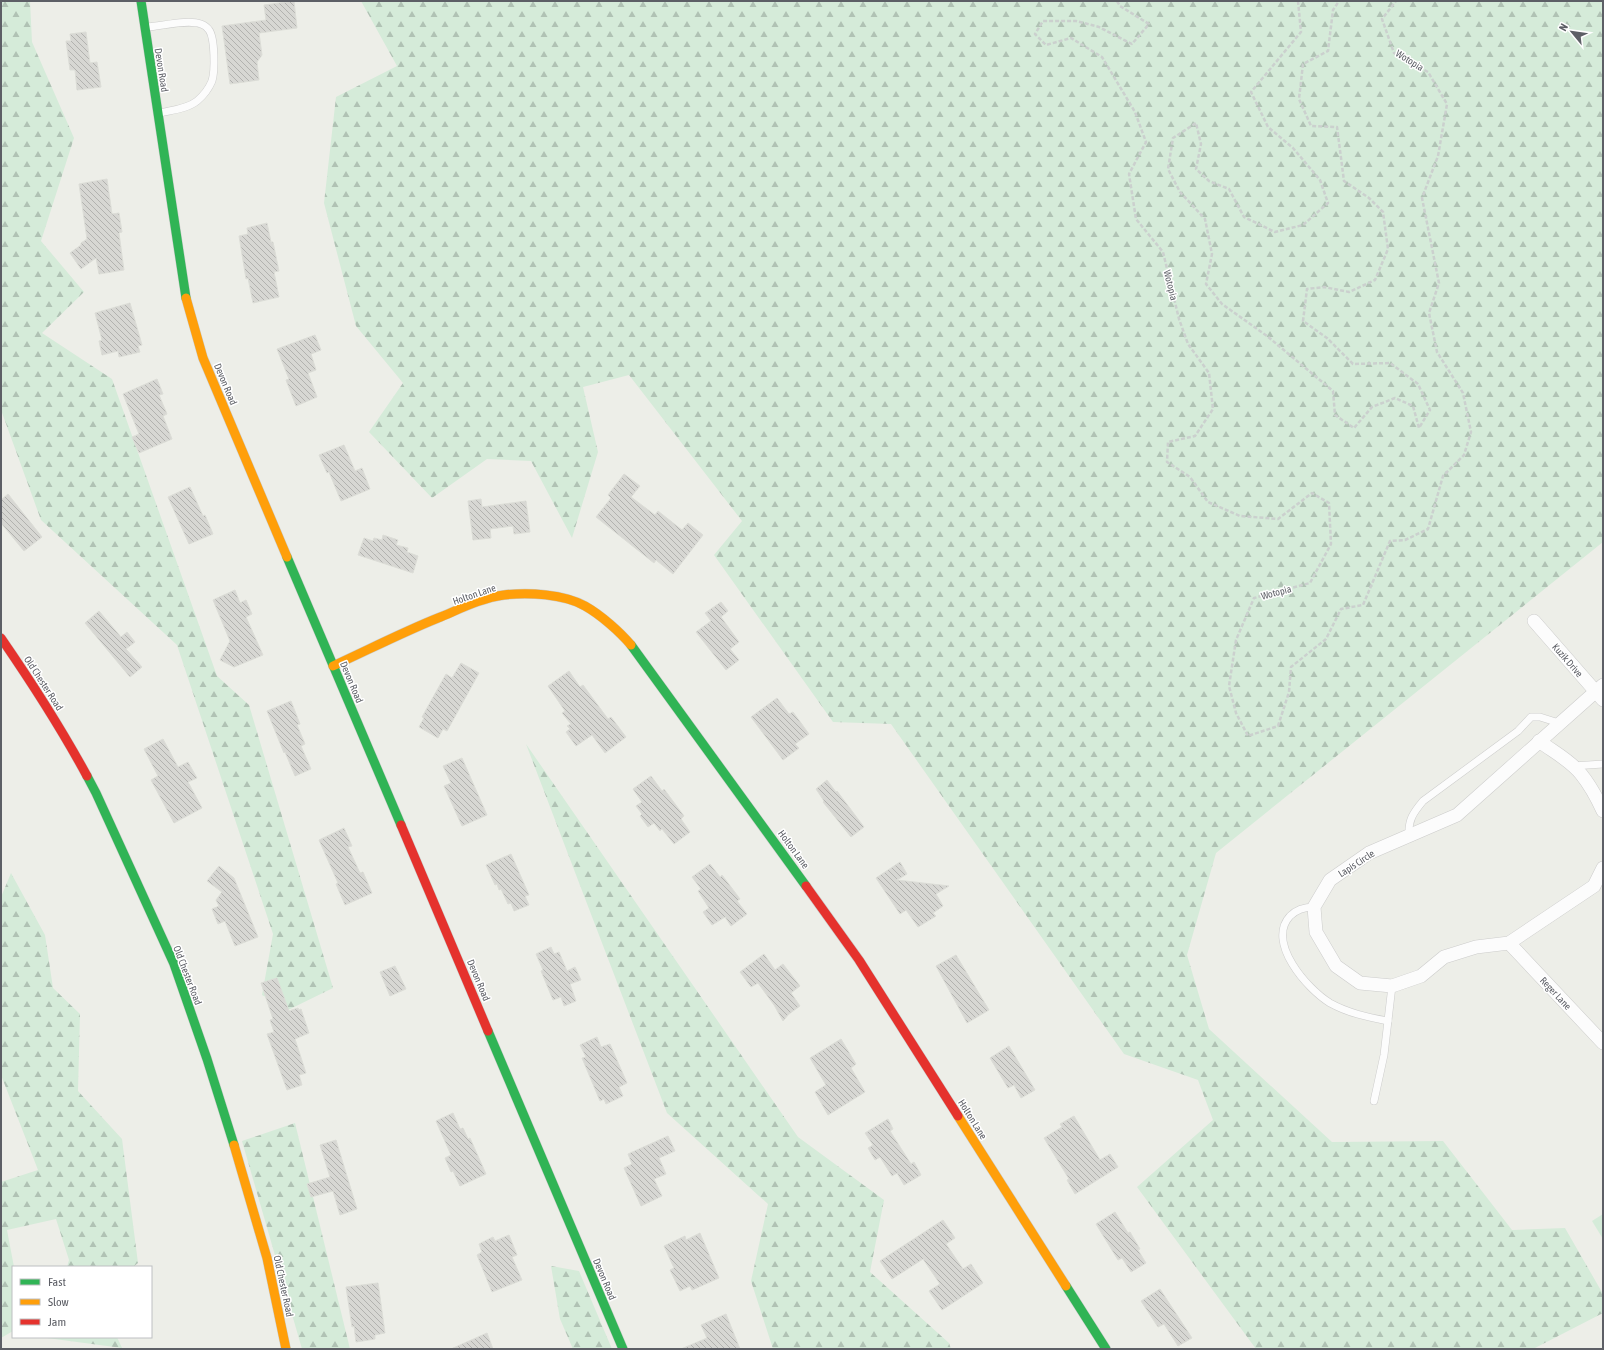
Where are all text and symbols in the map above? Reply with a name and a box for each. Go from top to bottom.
north arrow [1552,12,1592,52]
text: N [1556,21,1570,33]
street label: Devon Road [153,47,170,93]
street label: Wotopia [1394,48,1426,73]
street label: Wotopia [1161,269,1180,302]
street label: Devon Road [212,362,239,407]
street label: Holton Lane [451,582,498,607]
street label: Wotopia [1260,583,1293,602]
street label: Kuzik Drive [1550,641,1585,680]
street label: Old Chester Road [22,654,65,713]
street label: Devon Road [338,660,365,705]
street label: Holton Lane [776,828,811,871]
street label: Lapis Circle [1336,847,1377,879]
street label: Old Chester Road [171,944,204,1007]
street label: Devon Road [465,958,492,1003]
street label: Reger Lane [1538,975,1574,1012]
street label: Holton Lane [956,1097,989,1142]
street label: Old Chester Road [272,1254,295,1318]
street label: Devon Road [591,1257,618,1302]
legend [12,1266,152,1338]
text: Fast [48,1275,66,1289]
text: Slow [48,1295,69,1309]
text: Jam [48,1315,66,1329]

